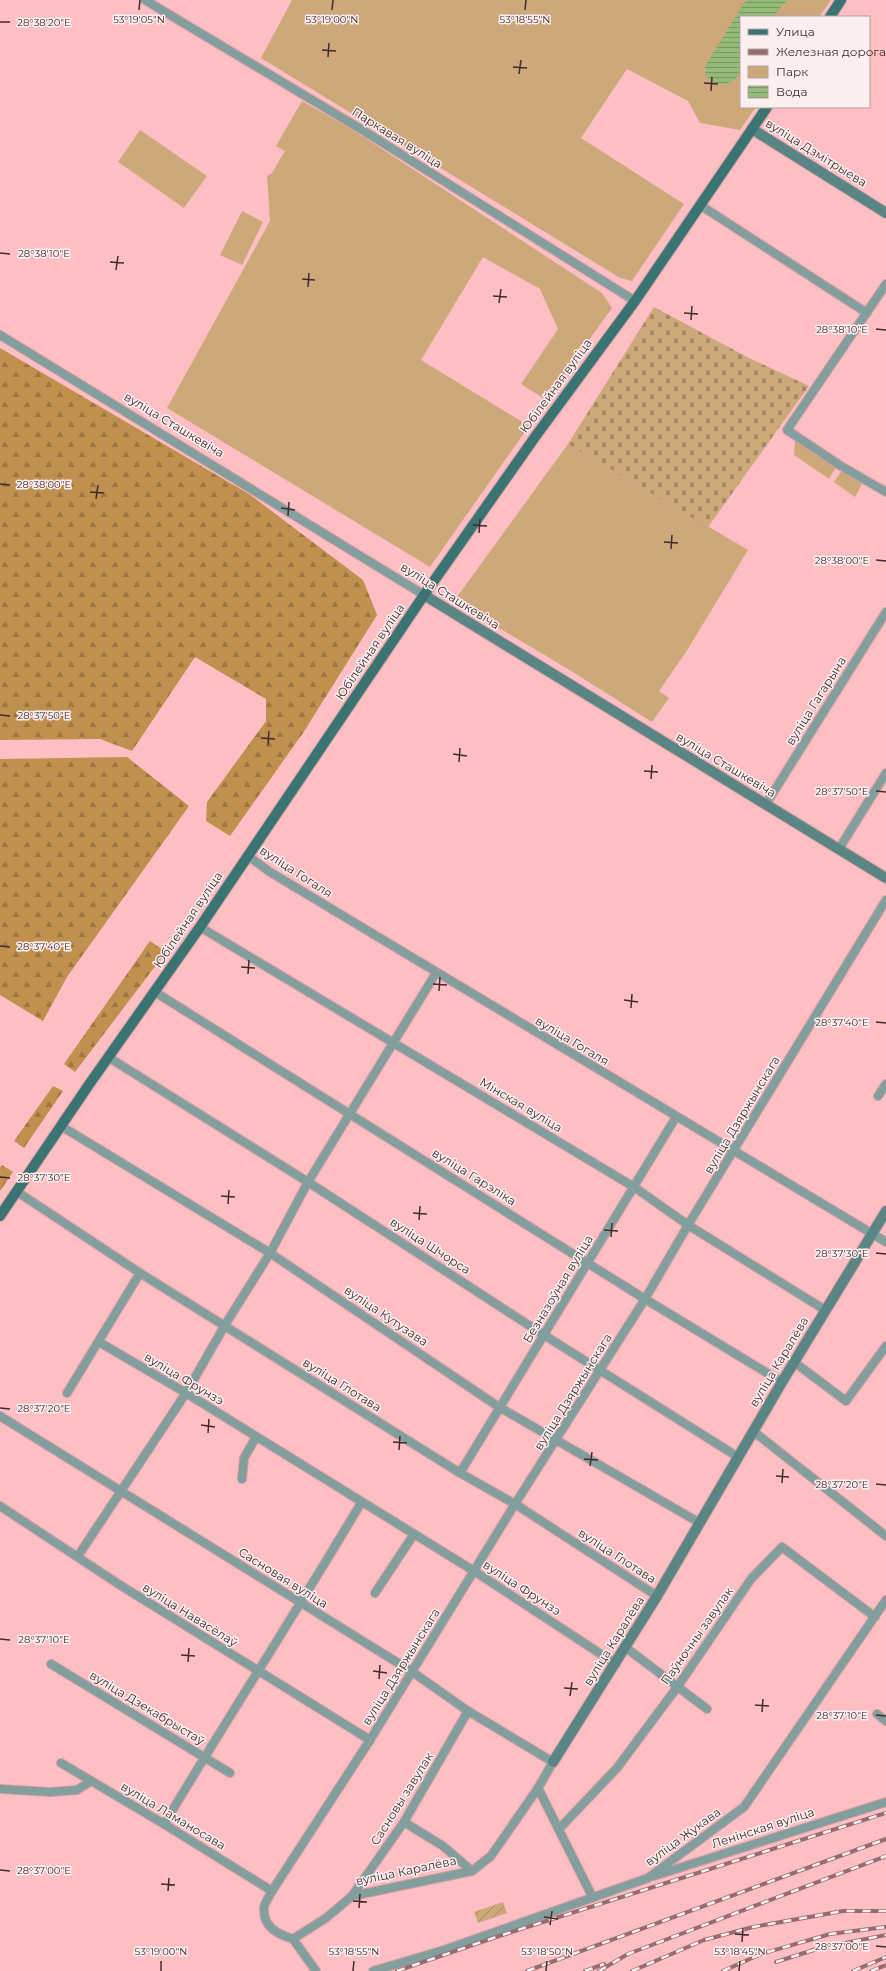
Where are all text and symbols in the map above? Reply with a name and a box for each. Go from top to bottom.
text: 53°19'05"N [113,13,165,26]
text: 53°19'00"N [306,13,358,26]
text: 53°18'55"N [500,13,550,26]
text: 28°38'20"E [17,16,71,29]
legend [740,16,870,108]
text: Улица [776,24,815,39]
text: Железная дорога [776,44,886,59]
text: Парк [776,64,808,79]
text: Вода [776,84,807,99]
street label: Паркавая вуліца [349,104,445,171]
street label: вуліца Дзмітрыева [763,115,870,190]
text: 28°38'10"E [18,247,70,260]
text: 28°38'10"E [816,323,868,336]
street label: Юбілейная вуліца [516,336,595,436]
street label: вуліца Сташкевіча [121,389,227,460]
text: 28°38'00"E [17,478,71,491]
text: 28°38'00"E [815,554,869,567]
street label: вуліца Сташкевіча [398,559,503,632]
street label: Юбілейная вуліца [332,601,407,703]
street label: вуліца Гагарына [782,654,849,748]
text: 28°37'50"E [18,709,71,722]
street label: вуліца Сташкевіча [673,729,779,800]
text: 28°37'50"E [816,785,869,798]
street label: вуліца Гогаля [257,843,335,901]
street label: Юбілейная вуліца [150,869,225,971]
text: 28°37'40"E [17,940,71,953]
street label: вуліца Гогаля [533,1013,612,1069]
text: 28°37'40"E [815,1016,869,1029]
street label: вуліца Дзяржынскага [700,1053,783,1176]
street label: Мінская вуліца [477,1074,565,1135]
street label: вуліца Гарэліка [429,1145,519,1208]
text: 28°37'30"E [17,1171,71,1184]
street label: вуліца Шчорса [387,1214,473,1277]
street label: Безназоўная вуліца [519,1232,596,1346]
text: 28°37'30"E [815,1247,869,1260]
street label: вуліца Кутузава [342,1282,431,1349]
street label: вуліца Каралёва [746,1314,811,1410]
street label: вуліца Дзяржынскага [530,1331,615,1453]
street label: вуліца Фрунзэ [142,1349,227,1408]
street label: вуліца Глотава [300,1354,384,1415]
text: 28°37'20"E [17,1402,71,1415]
text: 28°37'20"E [815,1478,869,1491]
street label: вуліца Глотава [576,1525,659,1586]
street label: Сасновая вуліца [236,1544,331,1611]
street label: вуліца Фрунзэ [480,1557,564,1618]
street label: вуліца Навасёлаў [140,1579,241,1650]
street label: Паўночны завулак [657,1584,736,1687]
street label: вуліца Каралёва [580,1593,647,1688]
street label: вуліца Дзяржынскага [358,1606,443,1728]
text: 28°37'10"E [18,1633,70,1646]
street label: вуліца Дзекабрыстаў [87,1667,208,1748]
text: 28°37'10"E [816,1709,868,1722]
street label: Сасновы завулак [367,1750,436,1848]
street label: вуліца Ламаносава [118,1778,228,1853]
street label: вуліца Жукава [642,1804,723,1869]
street label: Ленінская вуліца [710,1804,816,1851]
street label: вуліца Каралёва [354,1853,458,1889]
text: 28°37'00"E [17,1864,71,1877]
text: 28°37'00"E [815,1940,869,1953]
text: 53°19'00"N [135,1945,187,1958]
text: 53°18'55"N [329,1945,379,1958]
text: 53°18'50"N [521,1945,573,1958]
text: 53°18'45"N [714,1945,766,1958]

